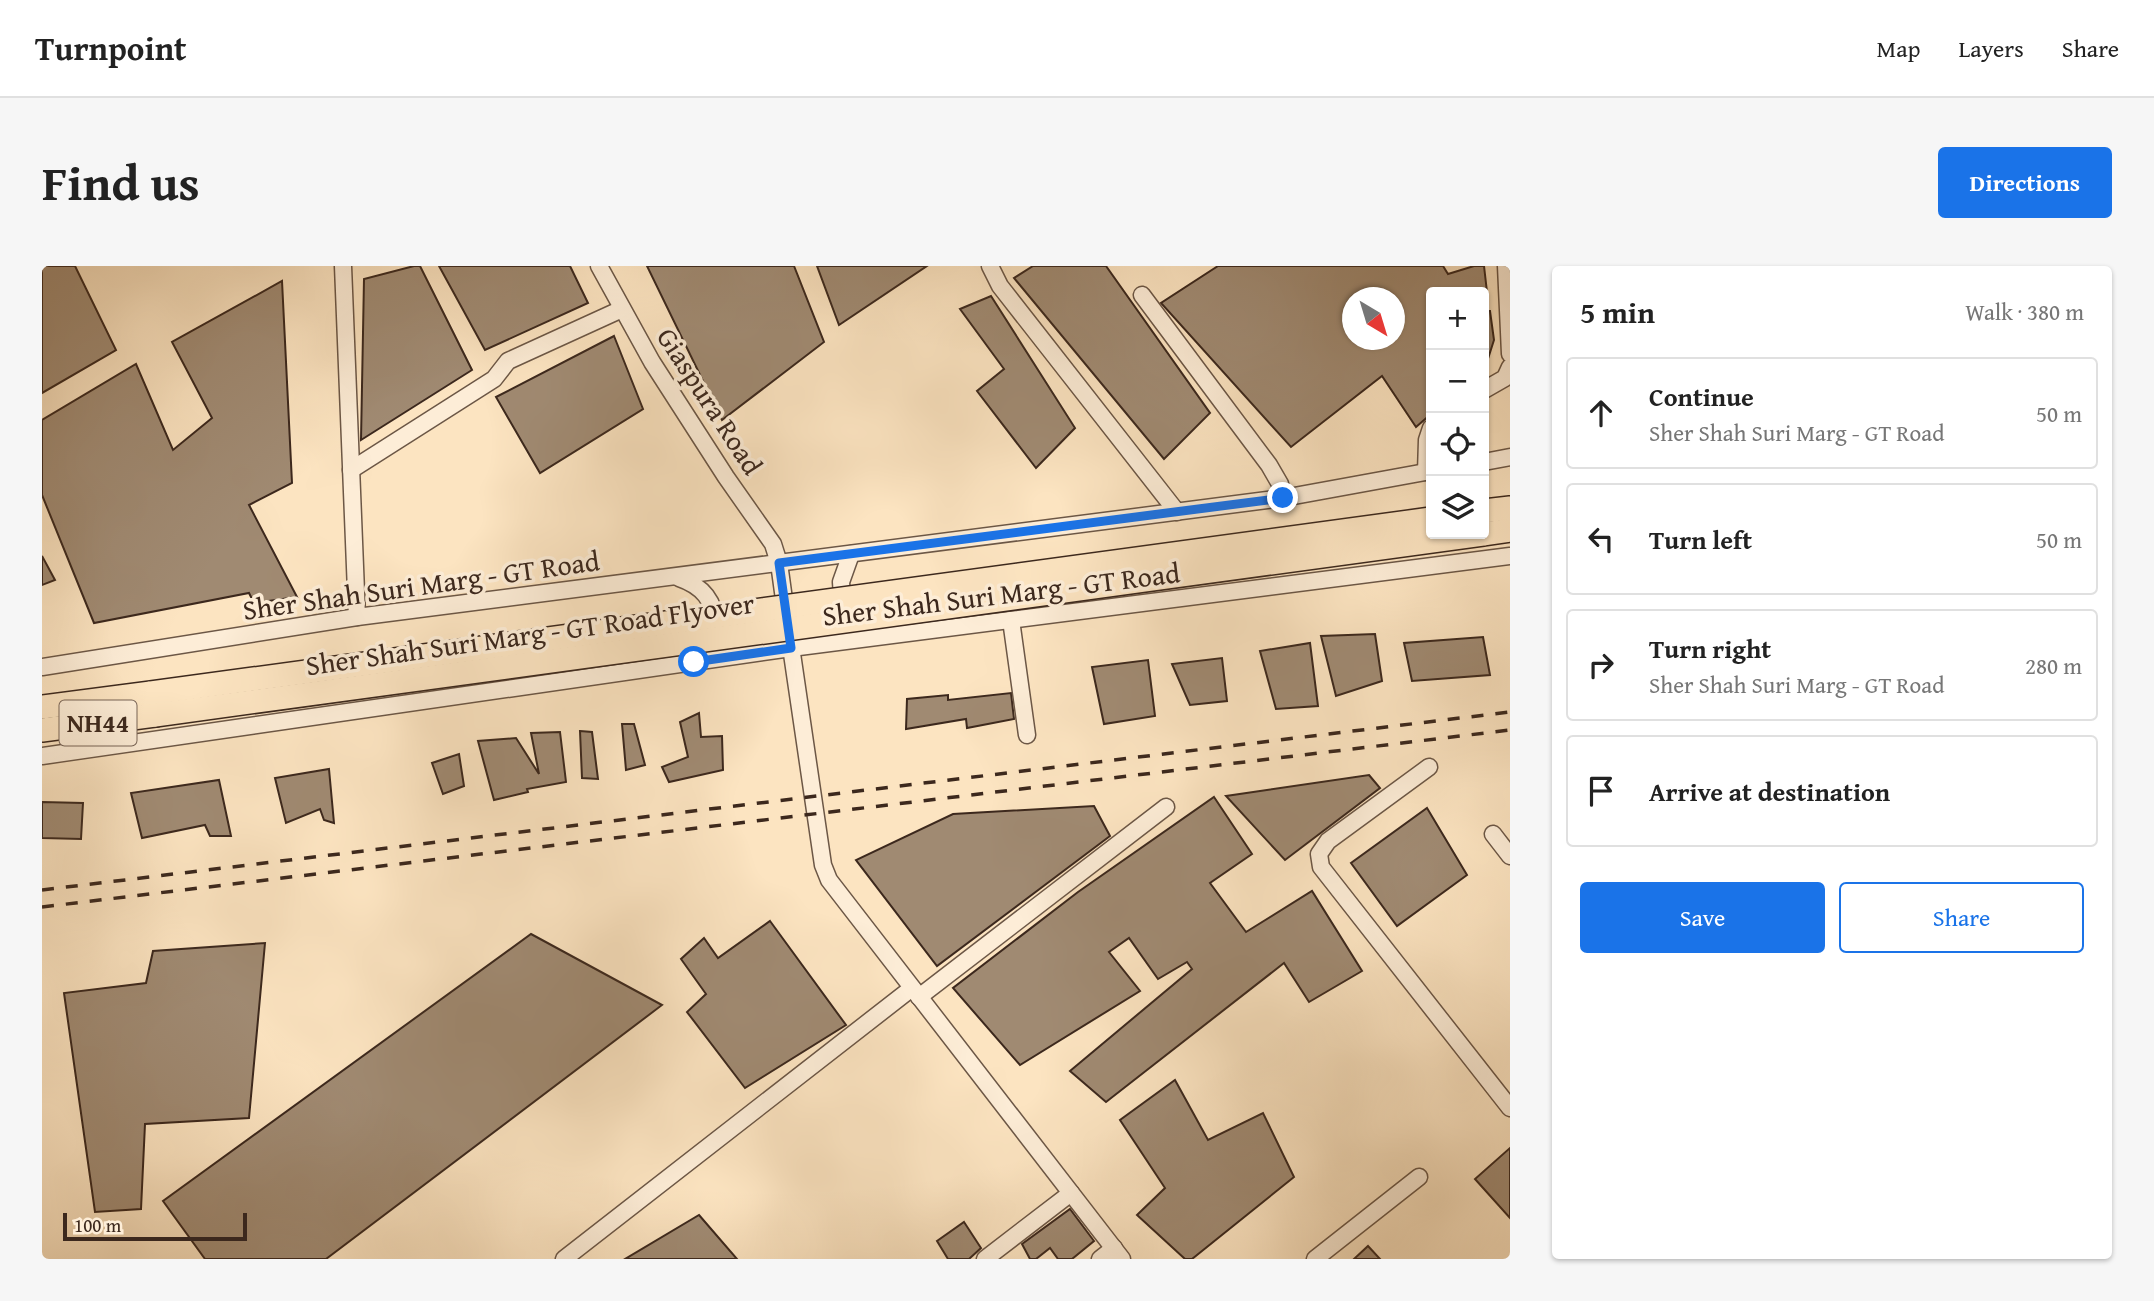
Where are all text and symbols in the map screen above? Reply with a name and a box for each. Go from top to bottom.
text: Turnpoint [35,24,187,72]
text: Map [1877,31,1920,66]
text: Layers [1958,31,2024,66]
text: Share [2062,31,2119,66]
text: Find us [42,146,200,218]
button: Directions [1938,147,2112,218]
north arrow [1342,287,1405,350]
map controls [1426,287,1489,539]
button: + [1426,287,1489,350]
text: 5 min [1580,290,1655,334]
text: Walk · 380 m [1965,295,2084,328]
street label: Giaspura Road [647,319,773,482]
button: − [1426,350,1489,413]
text: Continue [1649,377,1754,416]
icon: ahead [1582,394,1620,432]
text: 50 m [2036,397,2082,430]
button: locate [1426,413,1489,476]
text: Sher Shah Suri Marg - GT Road [1649,416,1944,449]
button: layers [1426,476,1489,539]
route end [1267,482,1298,513]
icon: left [1582,520,1620,558]
text: Turn left [1649,520,1752,559]
text: 50 m [2036,523,2082,556]
street label: Sher Shah Suri Marg - GT Road [240,539,602,630]
street label: Sher Shah Suri Marg - GT Road [820,551,1182,636]
street label: Sher Shah Suri Marg - GT Road Flyover [303,582,757,685]
text: Turn right [1649,629,1771,668]
route start [678,646,709,677]
icon: right [1582,646,1620,684]
text: 280 m [2025,649,2082,682]
text: Sher Shah Suri Marg - GT Road [1649,668,1944,701]
road number: NH44 [60,701,136,746]
icon: arrive [1582,772,1620,810]
text: Arrive at destination [1649,772,1890,811]
button: Save [1580,882,1825,953]
button: Share [1839,882,2084,953]
scale bar [63,1210,247,1242]
text: 100 m [74,1211,121,1239]

